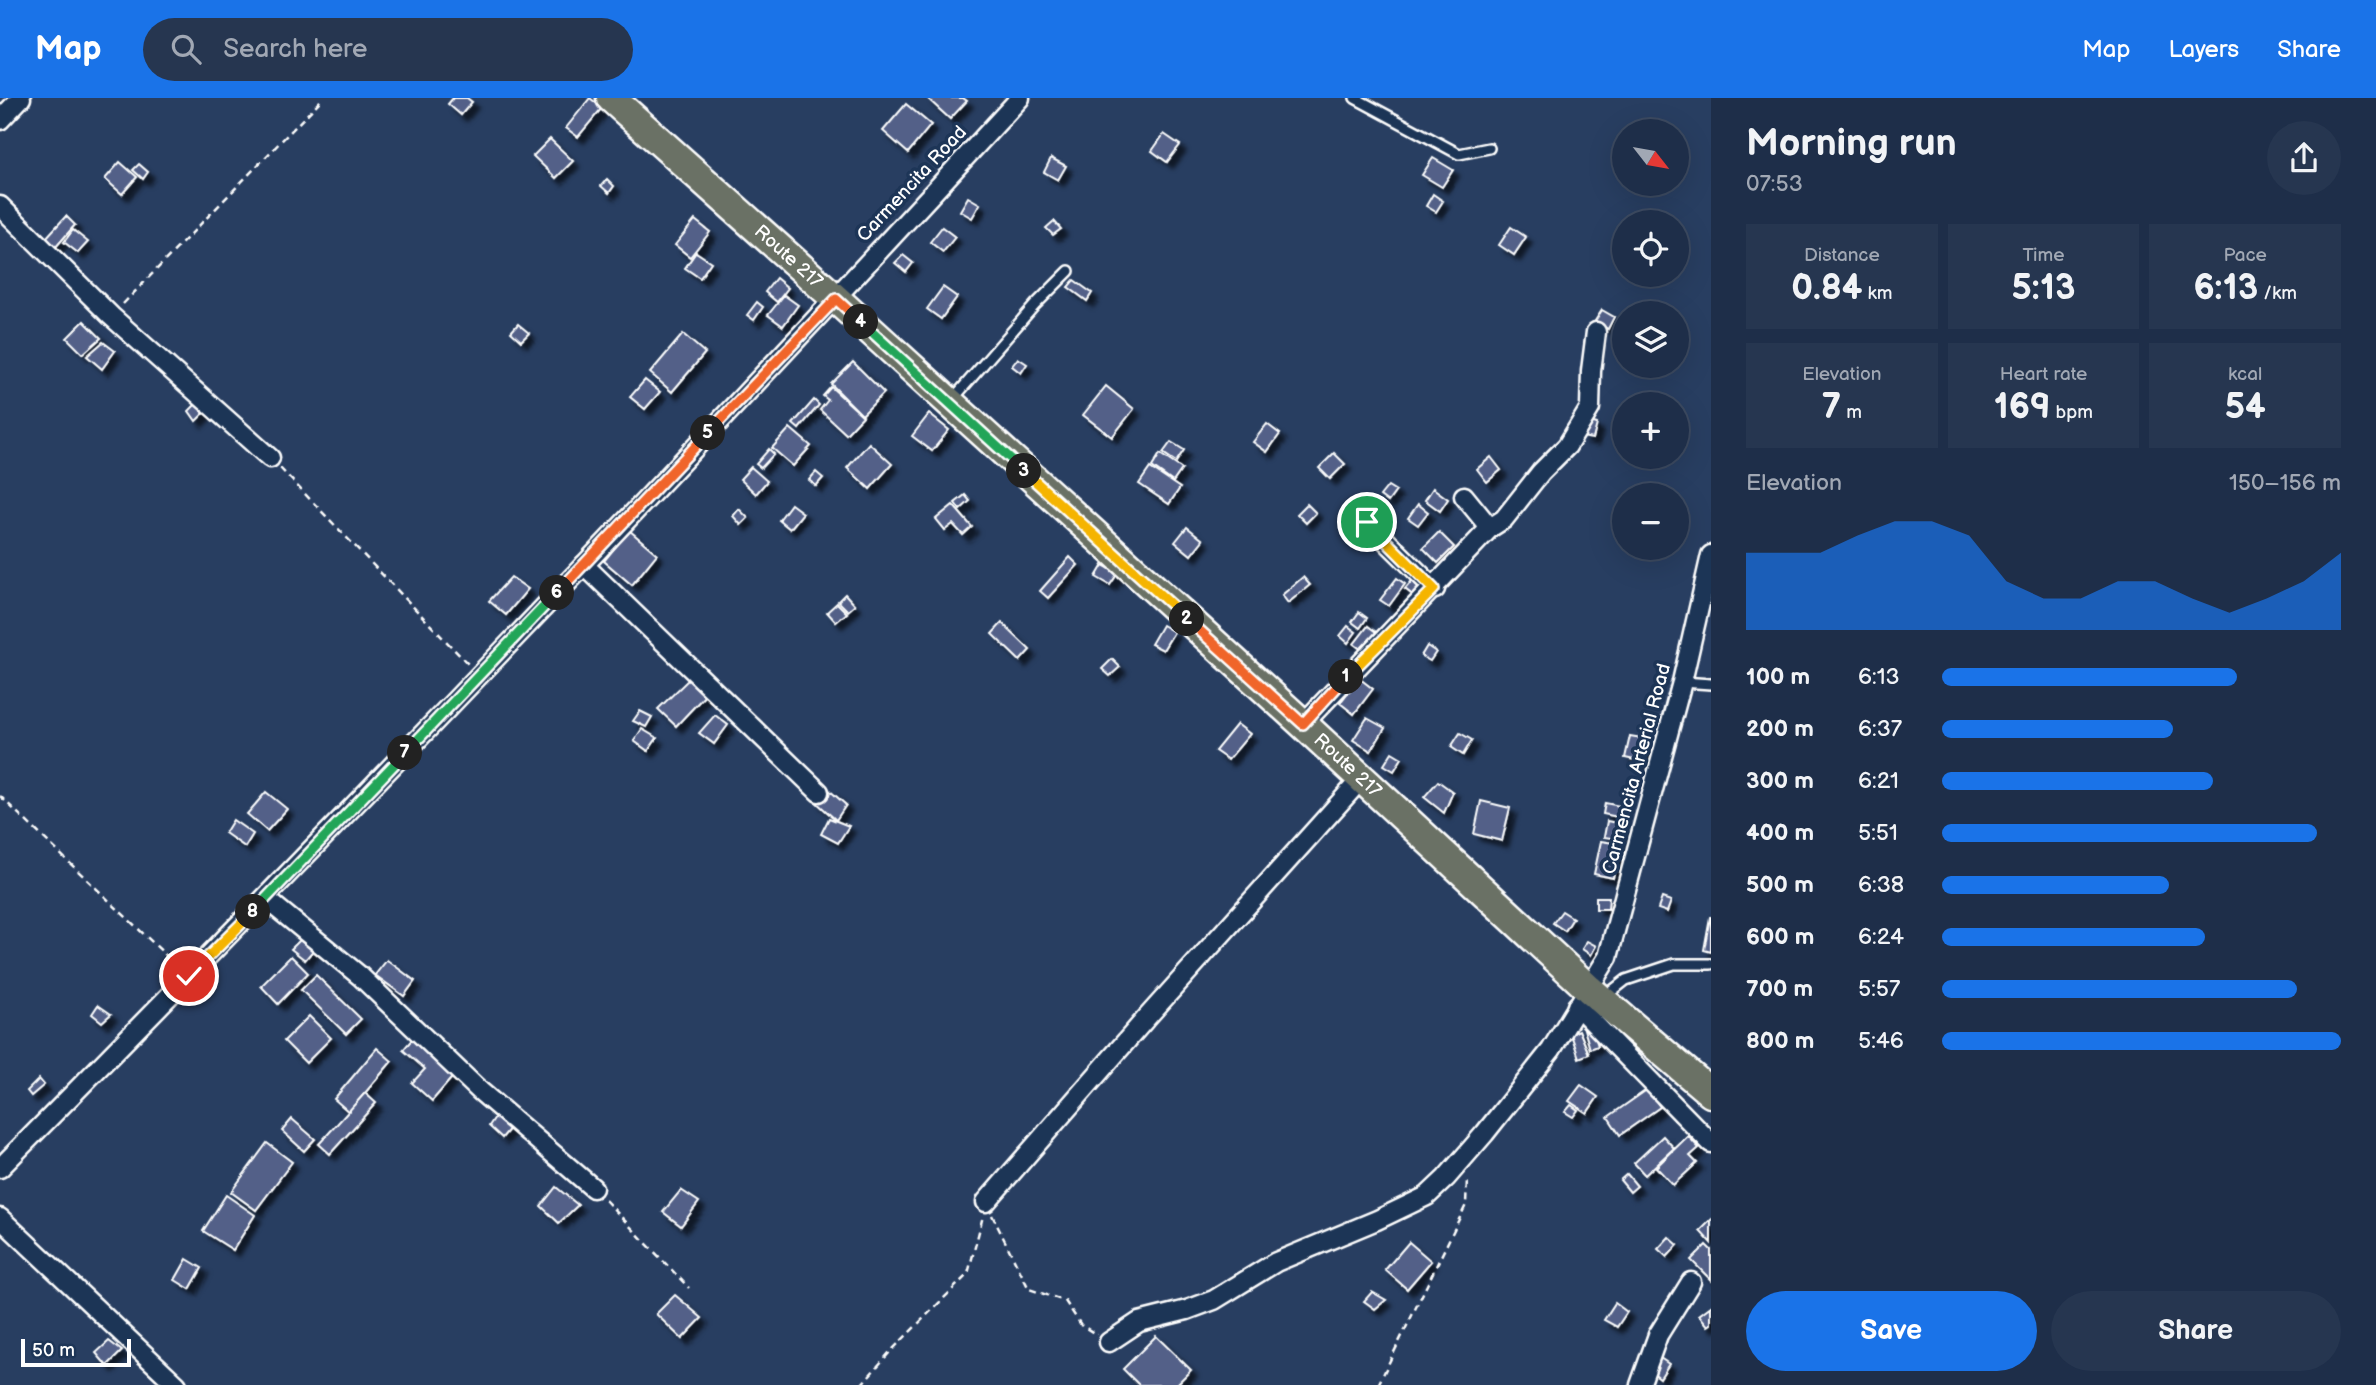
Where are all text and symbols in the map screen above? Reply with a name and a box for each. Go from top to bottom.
search box [143,18,633,81]
text: Map [35,29,101,69]
icon: search [167,30,205,68]
text: Search here [223,34,367,65]
text: Map [2082,35,2130,64]
text: Layers [2168,35,2239,64]
text: Share [2277,35,2341,64]
north arrow [1612,119,1689,196]
map controls [1612,119,1689,560]
street label: Carmencita Road [852,121,972,247]
text: Morning run [1746,121,1957,166]
button: share [2267,121,2341,195]
text: 07:53 [1746,170,1803,198]
button: locate [1612,210,1689,287]
street label: Route 217 [749,220,828,294]
text: Distance [1804,244,1880,267]
text: Time [2022,244,2065,267]
text: Pace [2224,244,2267,267]
text: 0.84 [1791,267,1862,310]
text: 5:13 [2012,267,2075,310]
text: 6:13 [2193,267,2258,310]
text: km [1862,282,1892,305]
text: /km [2258,282,2297,305]
button: layers [1612,301,1689,378]
pin: 4 [844,304,878,340]
text: 4 [855,310,866,333]
text: Elevation [1802,363,1881,386]
text: Heart rate [2000,363,2087,386]
text: kcal [2228,363,2262,386]
text: 7 [1822,386,1841,429]
text: 169 [1994,386,2050,429]
text: 54 [2225,386,2266,429]
button: + [1612,392,1689,469]
text: m [1841,401,1862,424]
text: bpm [2050,401,2093,424]
pin: 5 [690,416,726,450]
text: 5 [702,421,713,444]
pin: 3 [1006,454,1042,488]
text: 3 [1018,459,1029,482]
text: Elevation [1746,469,1842,497]
text: 150–156 m [2229,469,2341,497]
button: − [1612,483,1689,560]
pin [1337,492,1397,552]
icon: arrive [1348,503,1386,541]
pin: 6 [540,575,574,610]
text: 6 [551,581,562,604]
pin: 2 [1170,602,1204,636]
text: 2 [1181,607,1192,630]
pin: 1 [1328,660,1364,694]
street label: Carmencita Arterial Road [1598,661,1676,877]
text: 100 m [1746,663,1810,691]
text: 6:13 [1858,663,1900,691]
text: 1 [1342,665,1350,688]
text: 200 m [1746,715,1814,743]
text: 6:37 [1858,715,1902,743]
street label: Route 217 [1309,728,1387,803]
pin: 7 [388,736,422,770]
text: 7 [399,741,410,764]
text: 300 m [1746,767,1814,795]
text: 6:21 [1858,767,1899,795]
text: 400 m [1746,819,1814,847]
text: 5:51 [1858,819,1898,847]
text: 500 m [1746,871,1814,899]
text: 6:38 [1858,871,1904,899]
pin: 8 [236,894,270,930]
text: 8 [247,900,258,923]
text: 600 m [1746,923,1814,951]
text: 6:24 [1858,923,1904,951]
pin [159,946,219,1006]
icon: check [170,957,208,995]
text: 700 m [1746,975,1813,1003]
text: 5:57 [1858,975,1900,1003]
text: 800 m [1746,1027,1814,1055]
text: 5:46 [1858,1027,1904,1055]
button: Save [1746,1291,2037,1371]
button: Share [2051,1291,2341,1371]
scale bar [21,1336,131,1368]
text: 50 m [32,1339,75,1362]

